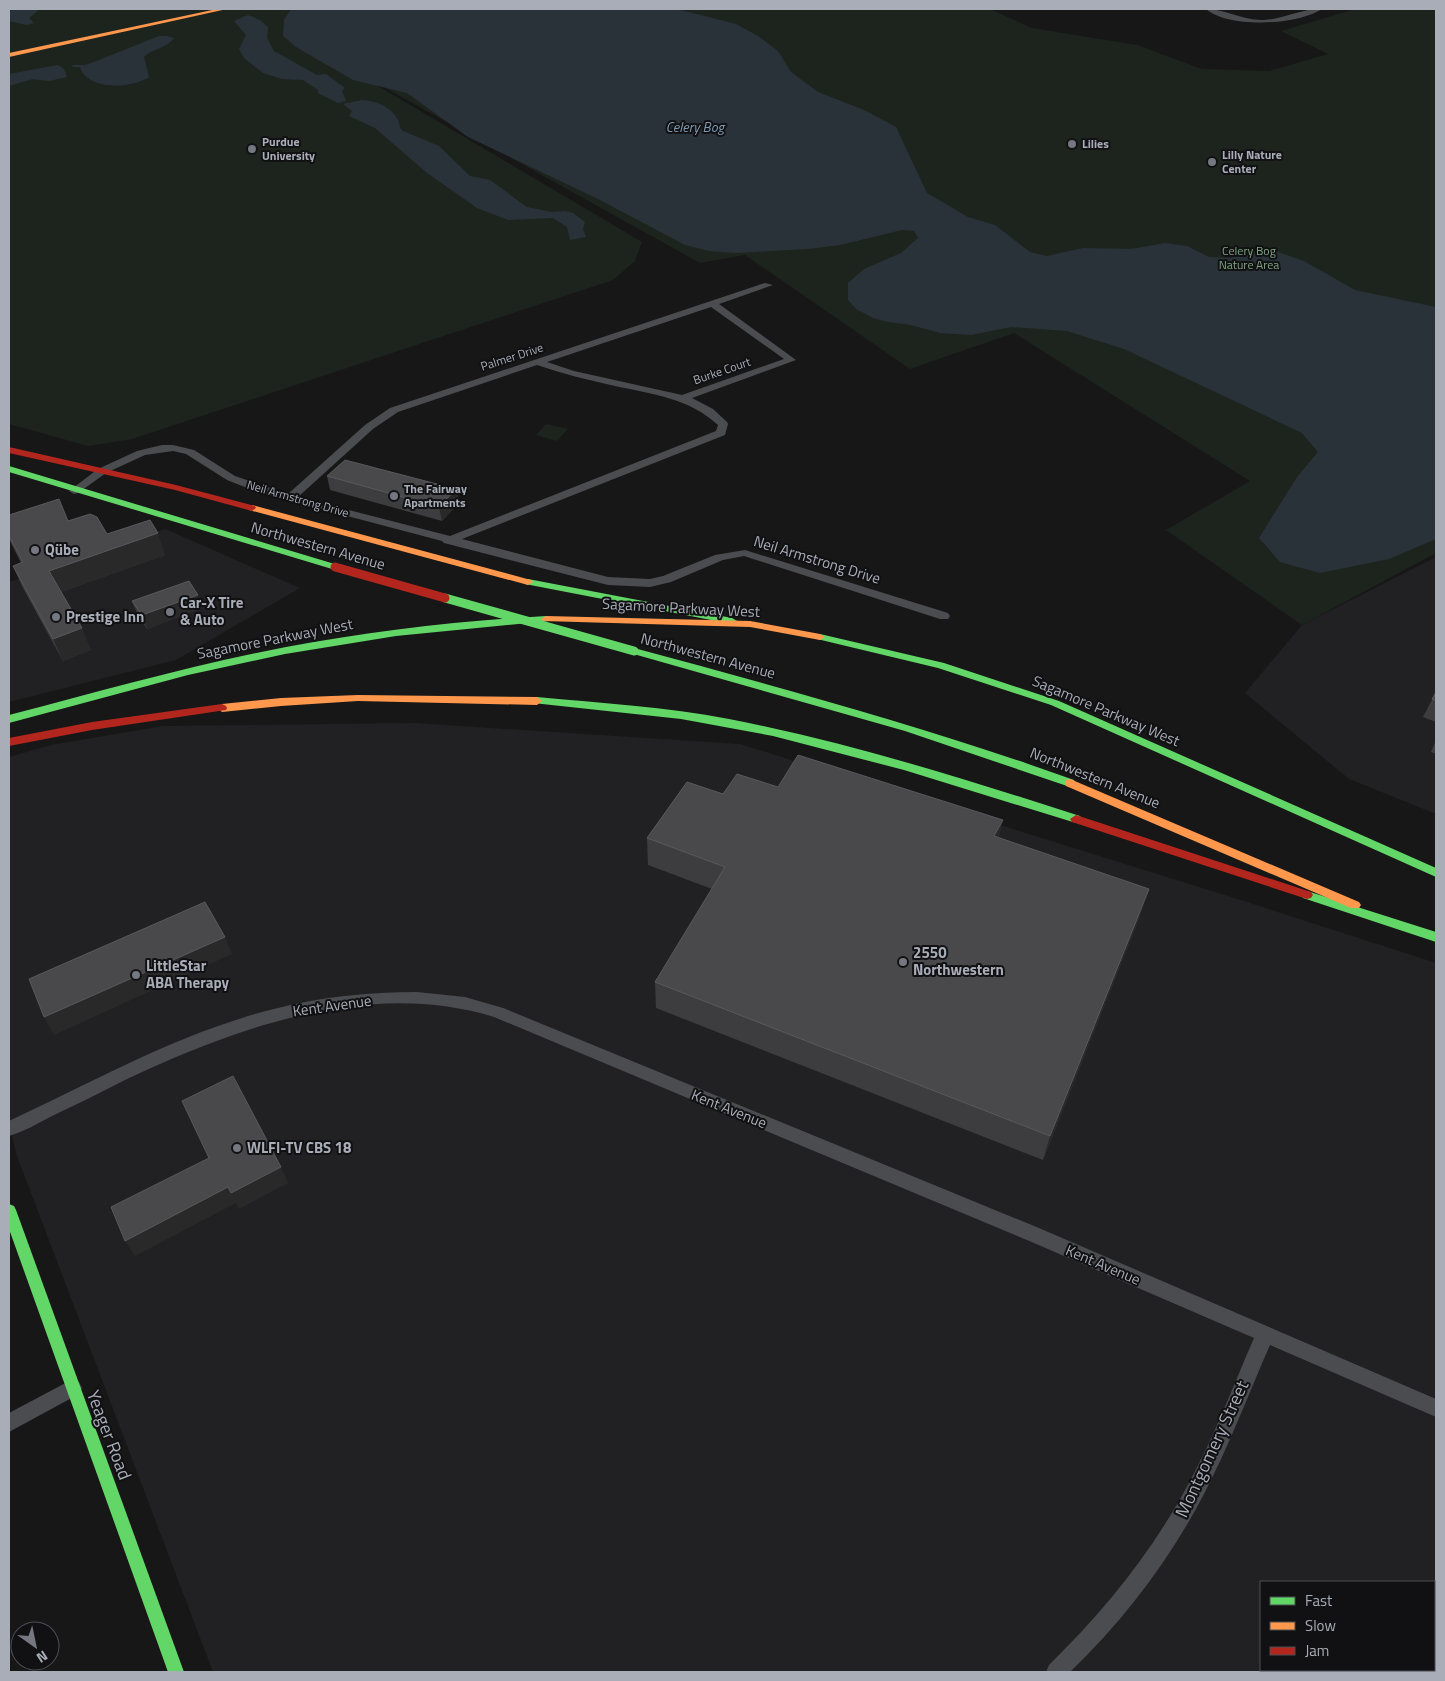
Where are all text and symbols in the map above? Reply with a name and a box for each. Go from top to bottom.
water label: Celery Bog [666,116,726,137]
place label: Purdue University [262,132,315,165]
place label: Lilies [1082,134,1109,153]
marker: Lilies [1066,138,1078,150]
marker: Purdue University [246,143,258,155]
place label: Lilly Nature Center [1222,145,1282,178]
marker: Lilly Nature Center [1206,156,1218,168]
park label: Celery Bog Nature Area [1219,241,1279,274]
street label: Palmer Drive [478,337,546,376]
street label: Burke Court [691,352,754,389]
street label: Neil Armstrong Drive [245,475,351,522]
place label: The Fairway Apartments [404,479,467,512]
marker: The Fairway Apartments [388,490,400,502]
street label: Northwestern Avenue [248,515,388,576]
street label: Neil Armstrong Drive [751,529,883,590]
place label: Qübe [45,538,79,561]
marker: Qübe [29,544,41,556]
place label: Car-X Tire & Auto [180,591,244,631]
street label: Sagamore Parkway West [601,592,761,623]
place label: Prestige Inn [66,605,144,628]
marker: Car-X Tire & Auto [164,606,176,618]
marker: Prestige Inn [50,611,62,623]
street label: Sagamore Parkway West [195,612,355,665]
street label: Northwestern Avenue [638,626,778,685]
street label: Sagamore Parkway West [1029,669,1184,752]
street label: Northwestern Avenue [1027,741,1164,814]
place label: 2550 Northwestern [913,941,1004,981]
place label: LittleStar ABA Therapy [146,954,229,994]
marker: 2550 Northwestern [897,956,909,968]
marker: LittleStar ABA Therapy [130,969,142,981]
street label: Kent Avenue [291,989,373,1022]
street label: Kent Avenue [688,1083,770,1134]
place label: WLFI-TV CBS 18 [247,1136,351,1159]
marker: WLFI-TV CBS 18 [231,1142,243,1154]
street label: Kent Avenue [1062,1238,1144,1291]
street label: Montgomery Street [1168,1375,1255,1522]
street label: Yeager Road [80,1386,139,1484]
legend [1260,1581,1435,1671]
text: Fast [1305,1589,1333,1612]
text: Slow [1305,1614,1336,1637]
north arrow [10,1621,60,1671]
text: Jam [1305,1639,1329,1662]
text: N [33,1646,52,1669]

